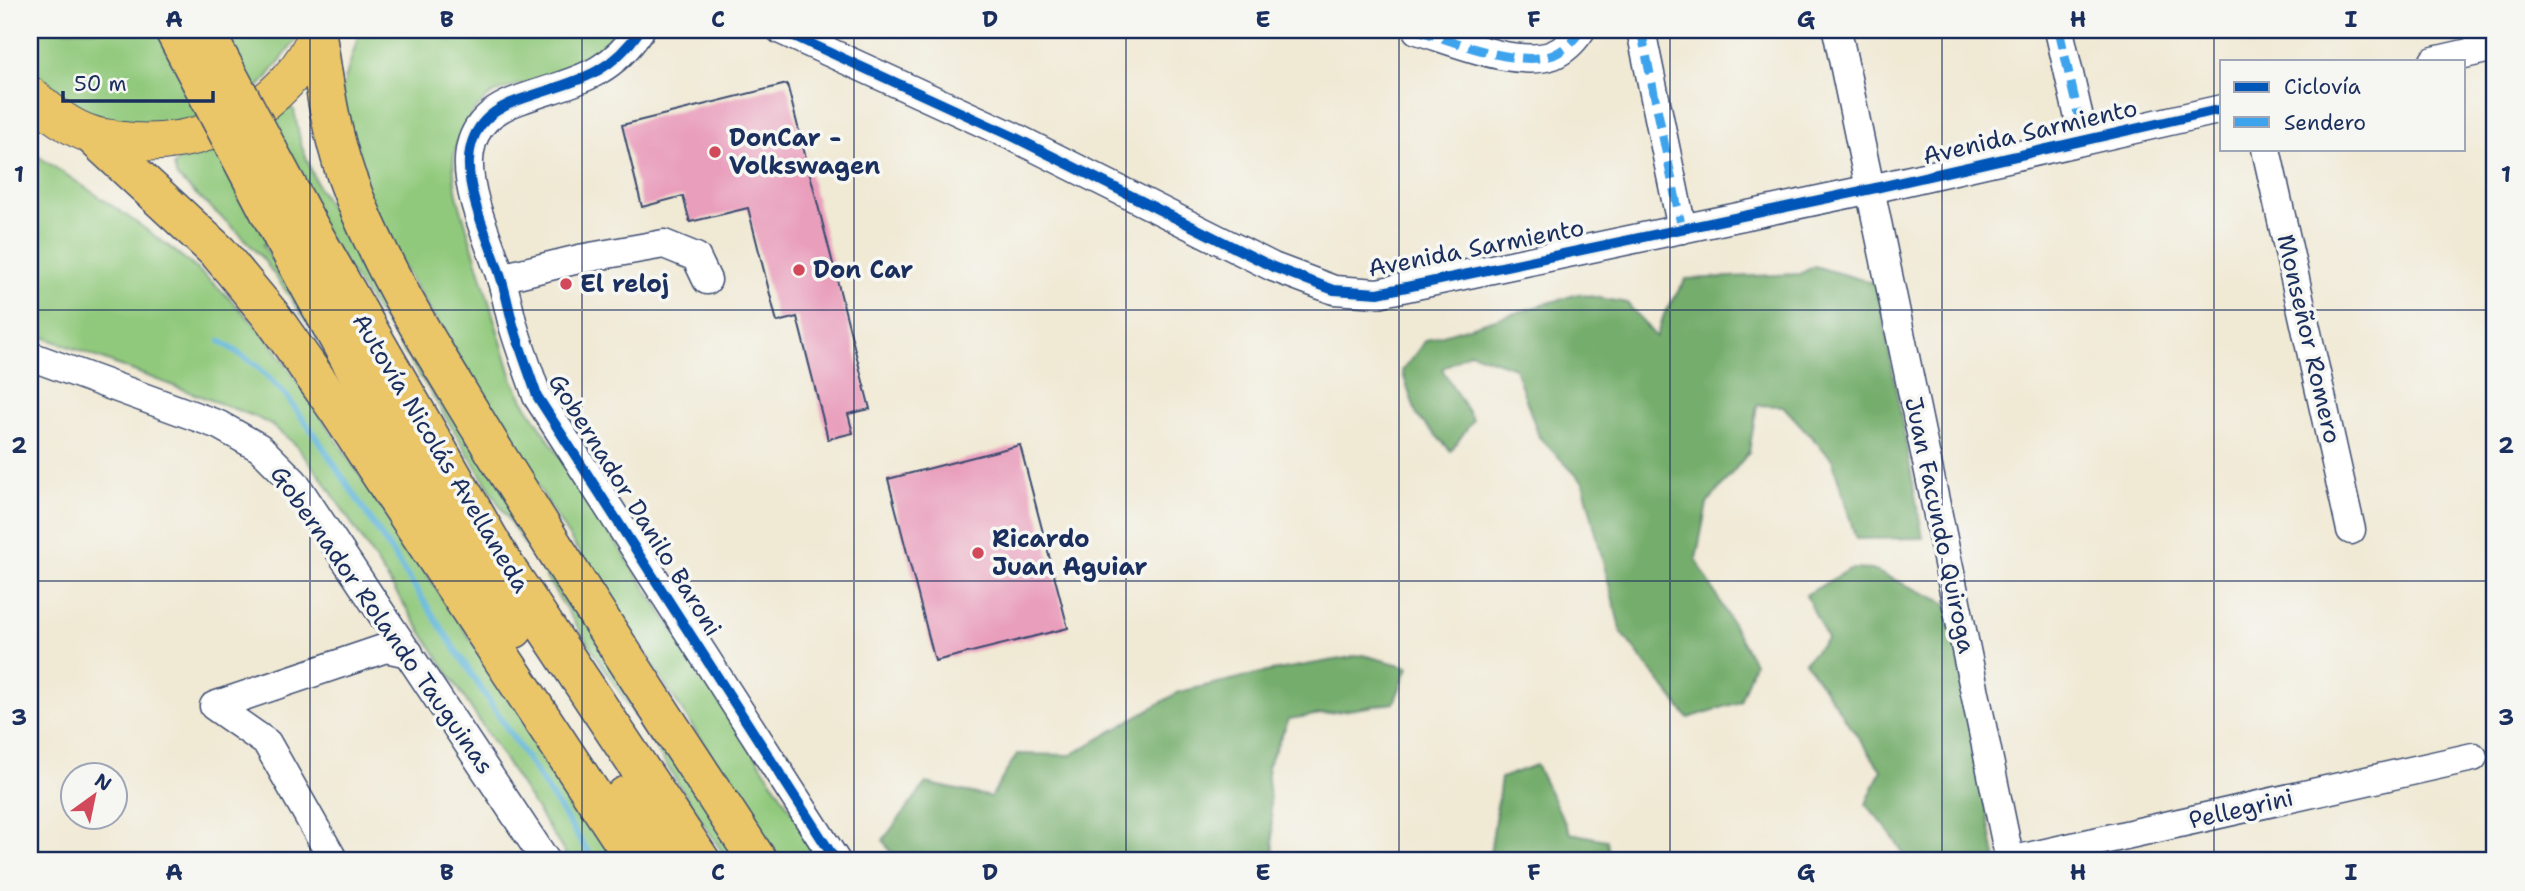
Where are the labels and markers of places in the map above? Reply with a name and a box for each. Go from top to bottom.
place label: DonCar - Volkswagen [729,122,880,182]
marker: DonCar - Volkswagen [707,144,723,160]
place label: Don Car [813,254,913,286]
marker: Don Car [791,262,807,278]
place label: El reloj [580,268,669,300]
marker: El reloj [558,276,574,292]
place label: Ricardo Juan Aguiar [992,523,1148,583]
marker: Ricardo Juan Aguiar [970,545,986,561]

